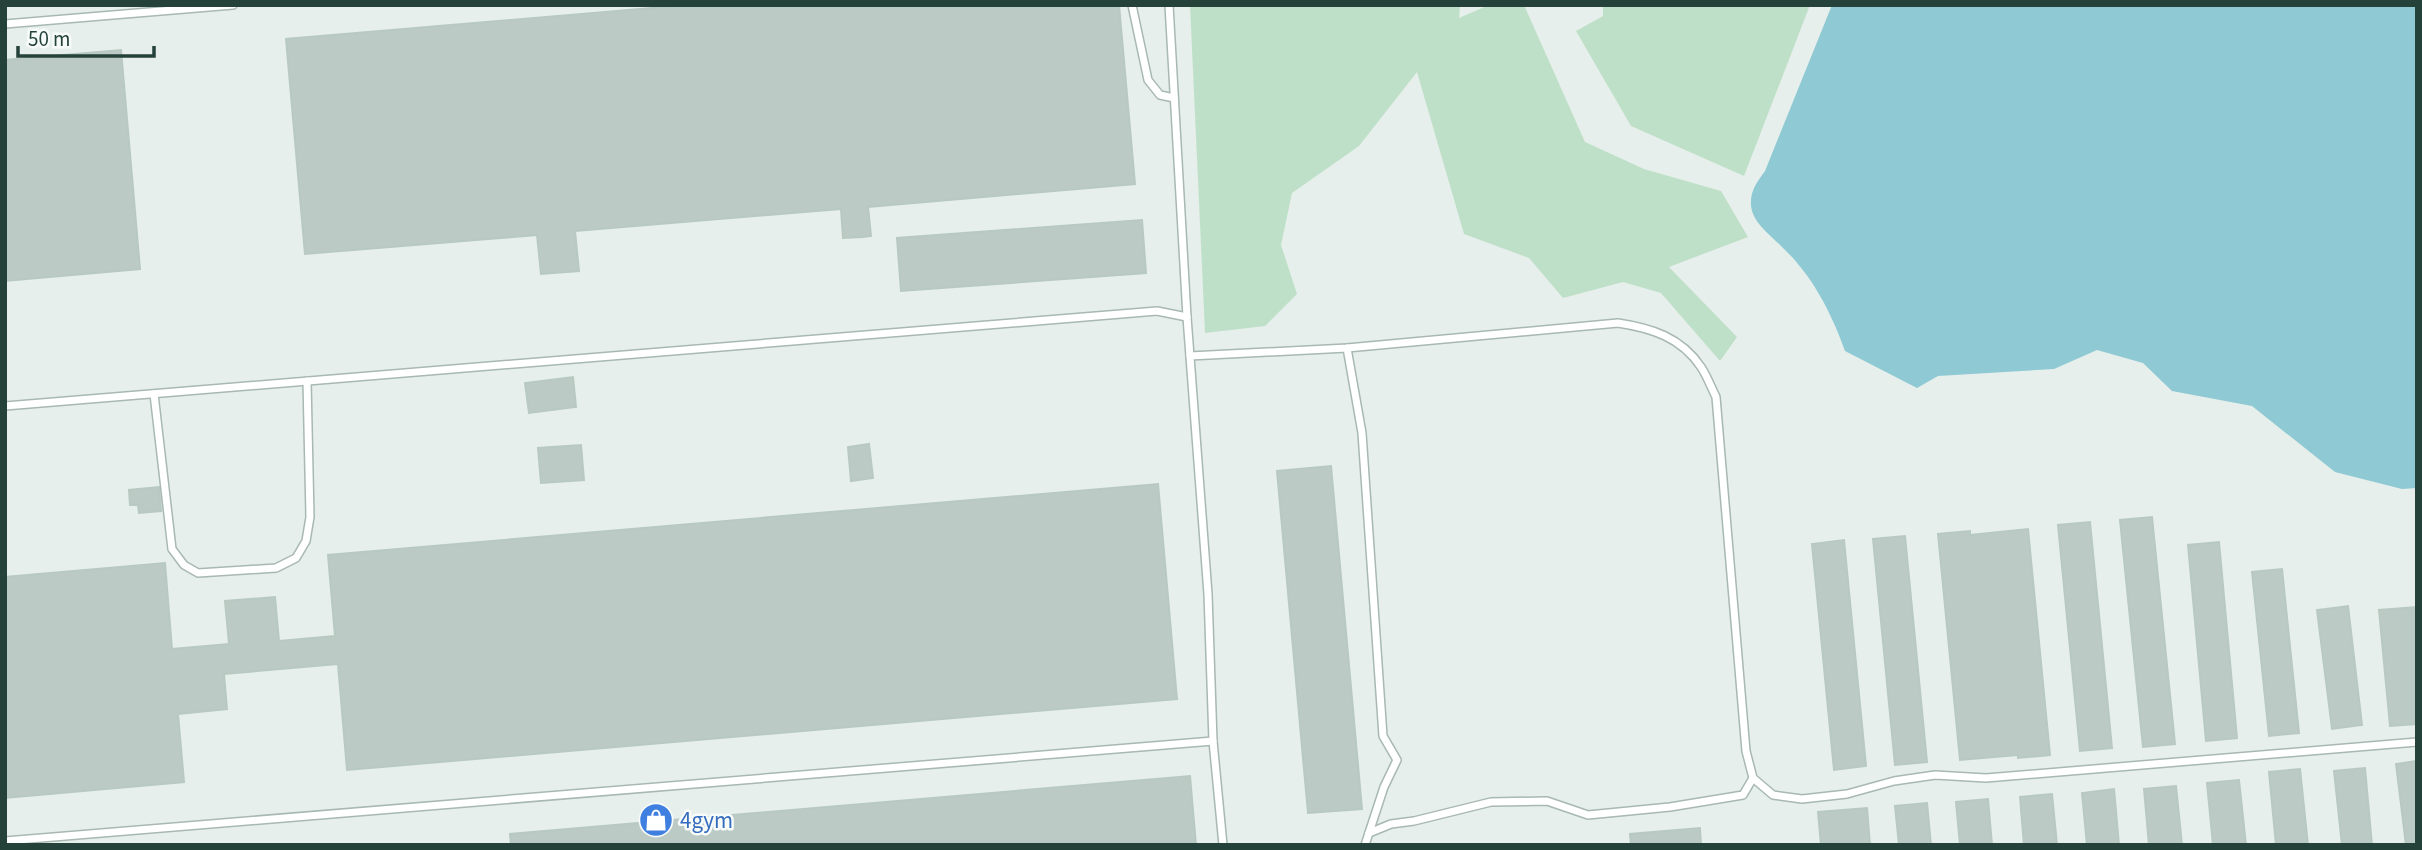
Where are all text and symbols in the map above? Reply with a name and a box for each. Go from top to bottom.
scale bar [18,14,154,58]
text: 50 m [28,24,70,54]
shop icon: 4gym [637,801,675,839]
place label: 4gym [680,804,733,837]

